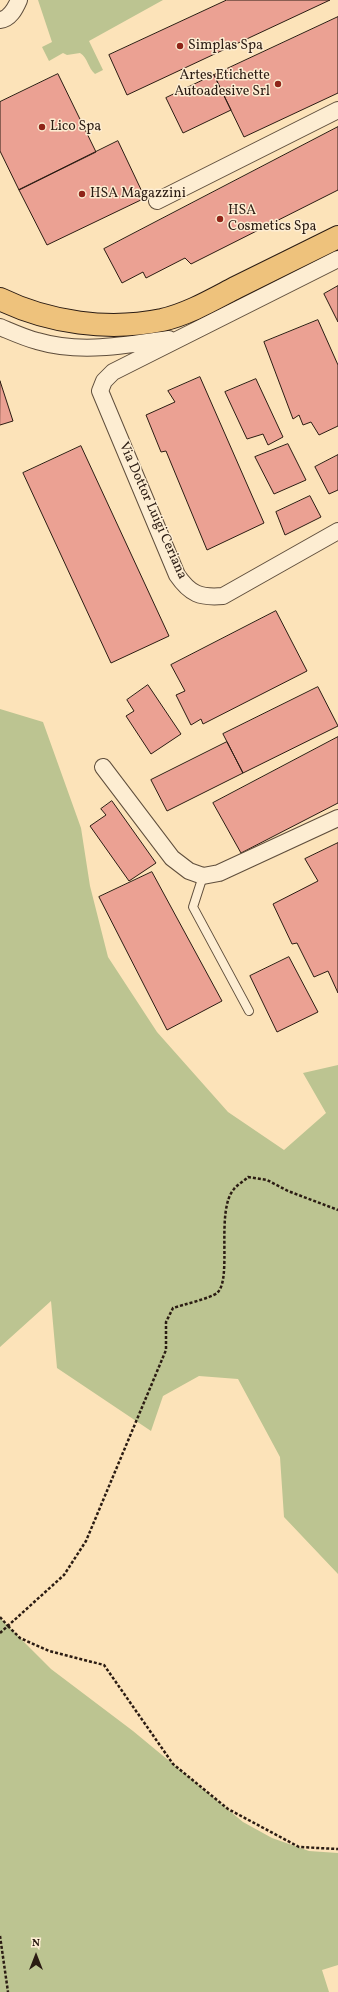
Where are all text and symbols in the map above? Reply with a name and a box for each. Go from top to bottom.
place label: Simplas Spa [188,38,263,54]
marker: Simplas Spa [175,41,185,51]
place label: Artes Etichette Autoadesive Srl [174,68,270,100]
marker: Artes Etichette Autoadesive Srl [273,79,283,89]
place label: Lico Spa [50,119,101,135]
marker: Lico Spa [37,122,47,132]
place label: HSA Magazzini [90,186,186,202]
marker: HSA Magazzini [77,189,87,199]
place label: HSA Cosmetics Spa [228,203,317,236]
marker: HSA Cosmetics Spa [215,214,225,224]
street label: Via Dottor Luigi Ceriana [114,440,190,582]
north arrow [16,1936,56,1976]
text: N [32,1936,40,1951]

